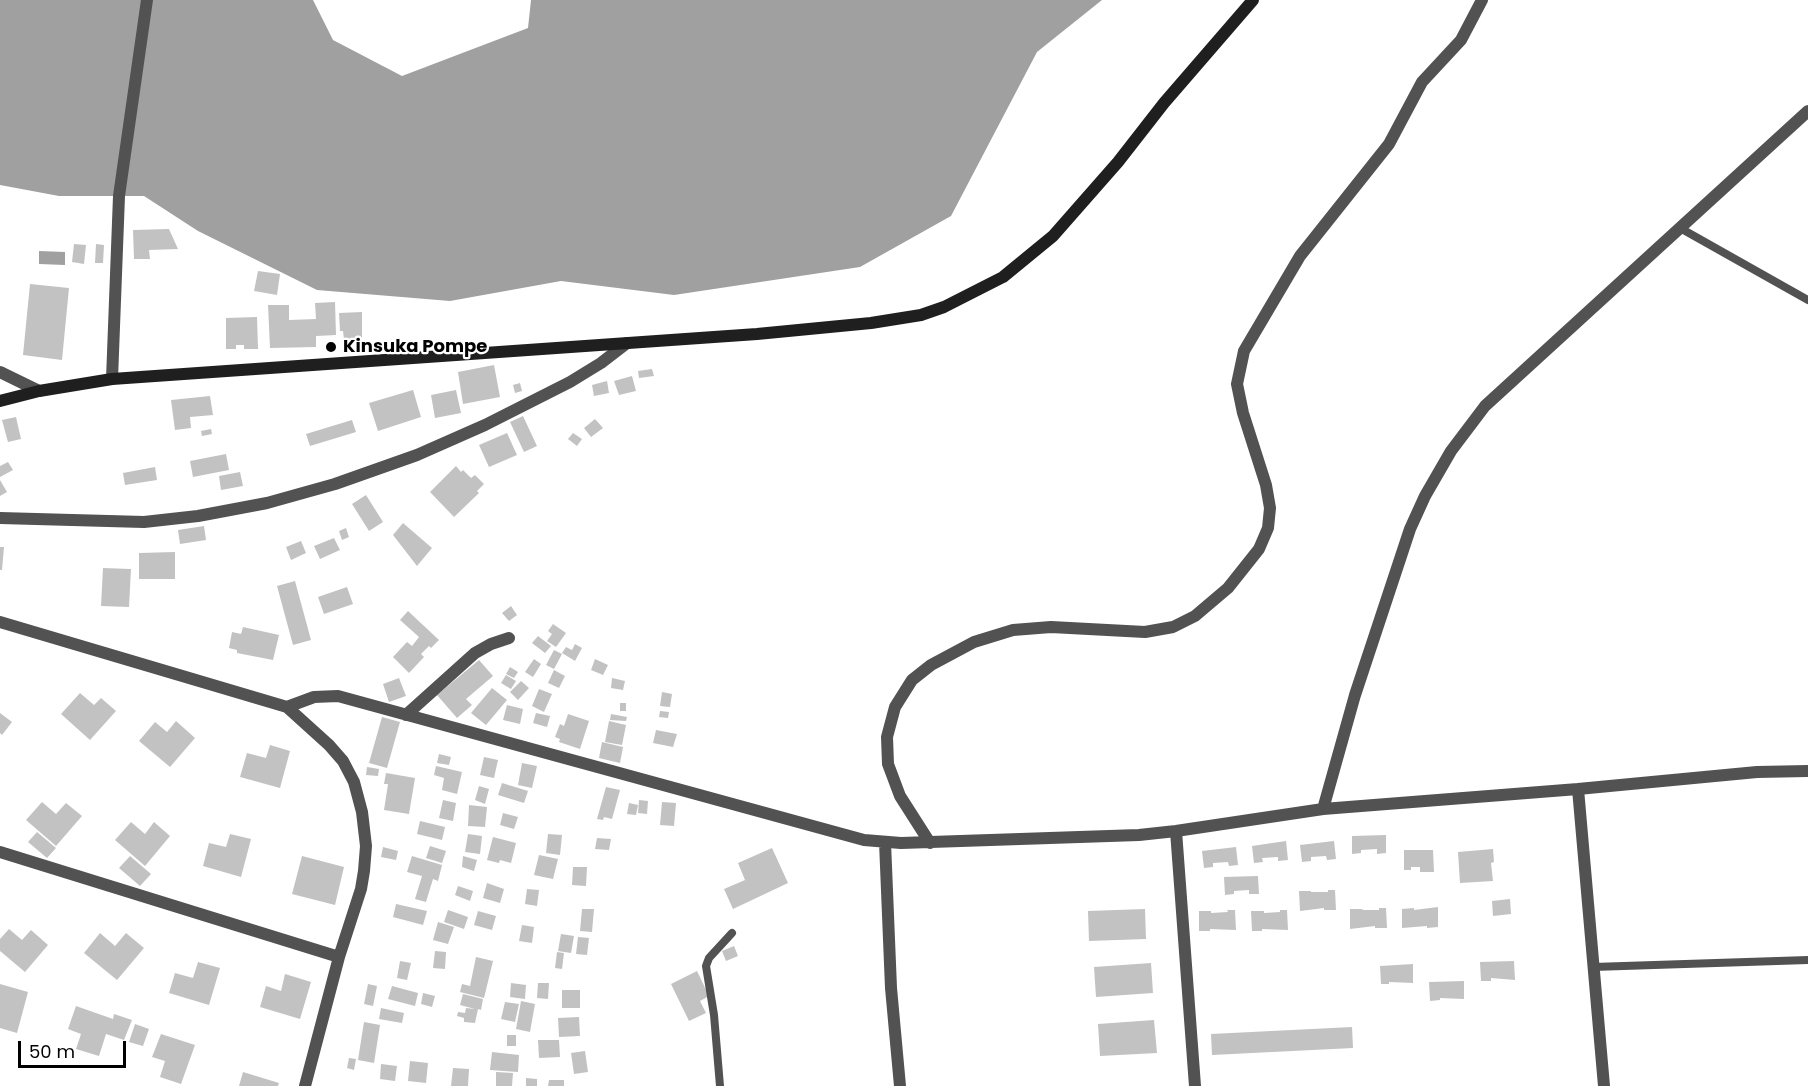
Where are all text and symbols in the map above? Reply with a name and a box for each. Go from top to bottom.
place label: Kinsuka Pompe [343,336,487,358]
marker: Kinsuka Pompe [324,340,338,354]
scale bar [21,1029,129,1067]
text: 50 m [29,1039,75,1064]

